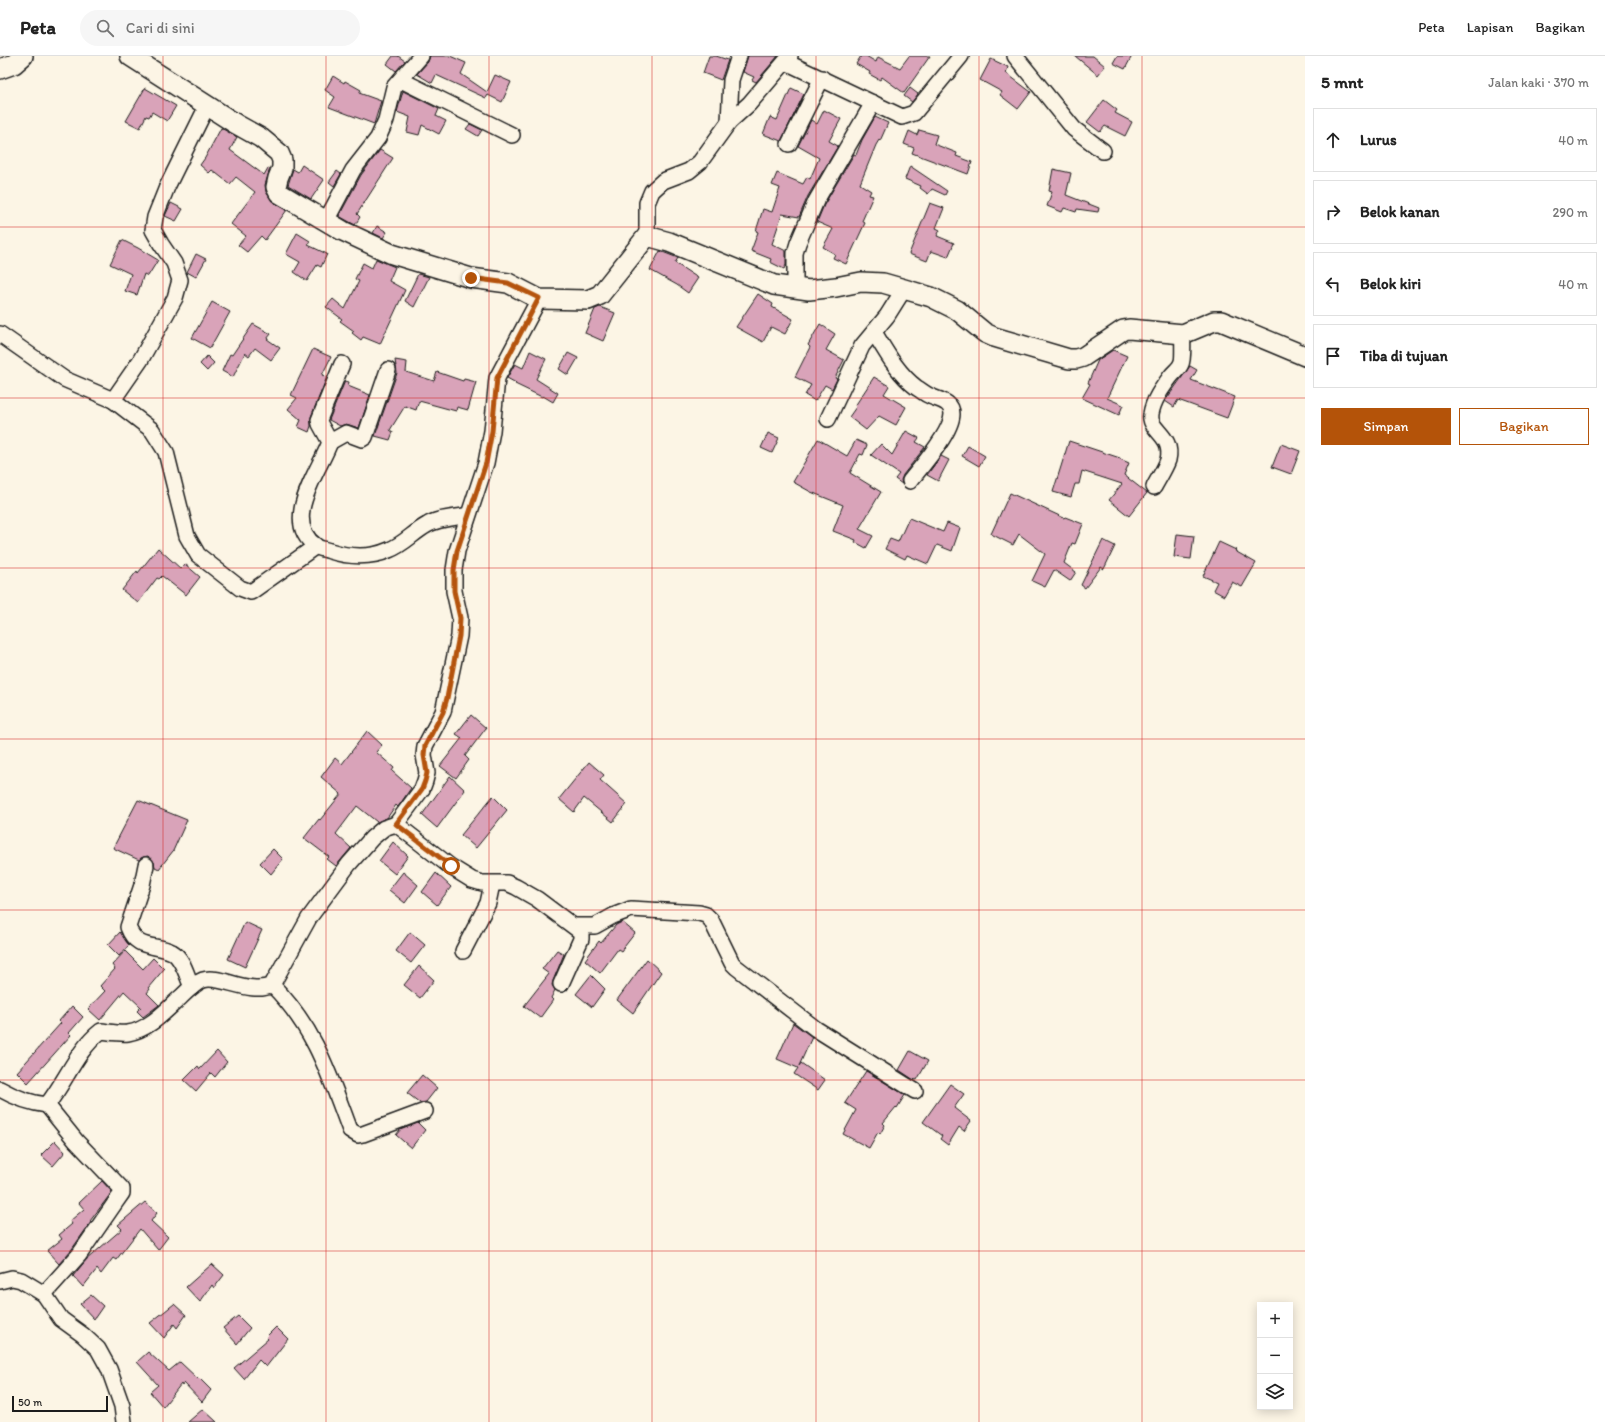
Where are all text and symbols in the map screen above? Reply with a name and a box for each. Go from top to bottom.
search box [80,10,360,46]
text: Peta [20,16,56,39]
icon: search [94,17,116,39]
text: Cari di sini [126,19,195,37]
text: Peta [1418,19,1445,36]
text: Lapisan [1467,19,1514,36]
text: Bagikan [1536,19,1585,36]
text: 5 mnt [1321,72,1364,92]
text: Jalan kaki · 370 m [1488,75,1589,90]
icon: ahead [1322,129,1344,151]
text: Lurus [1360,131,1397,149]
text: 40 m [1558,133,1588,148]
icon: right [1322,201,1344,223]
text: Belok kanan [1360,203,1440,221]
text: 290 m [1552,205,1588,220]
route end [462,269,480,287]
icon: left [1322,273,1344,295]
text: Belok kiri [1360,275,1421,293]
text: 40 m [1558,277,1588,292]
icon: arrive [1322,345,1344,367]
text: Tiba di tujuan [1360,347,1448,365]
button: Simpan [1321,408,1451,445]
button: Bagikan [1459,408,1589,445]
route start [442,857,460,875]
map controls [1257,1302,1293,1410]
button: + [1257,1302,1293,1338]
button: − [1257,1338,1293,1374]
button: layers [1257,1374,1293,1410]
scale bar [12,1394,108,1413]
text: 50 m [18,1396,42,1409]

